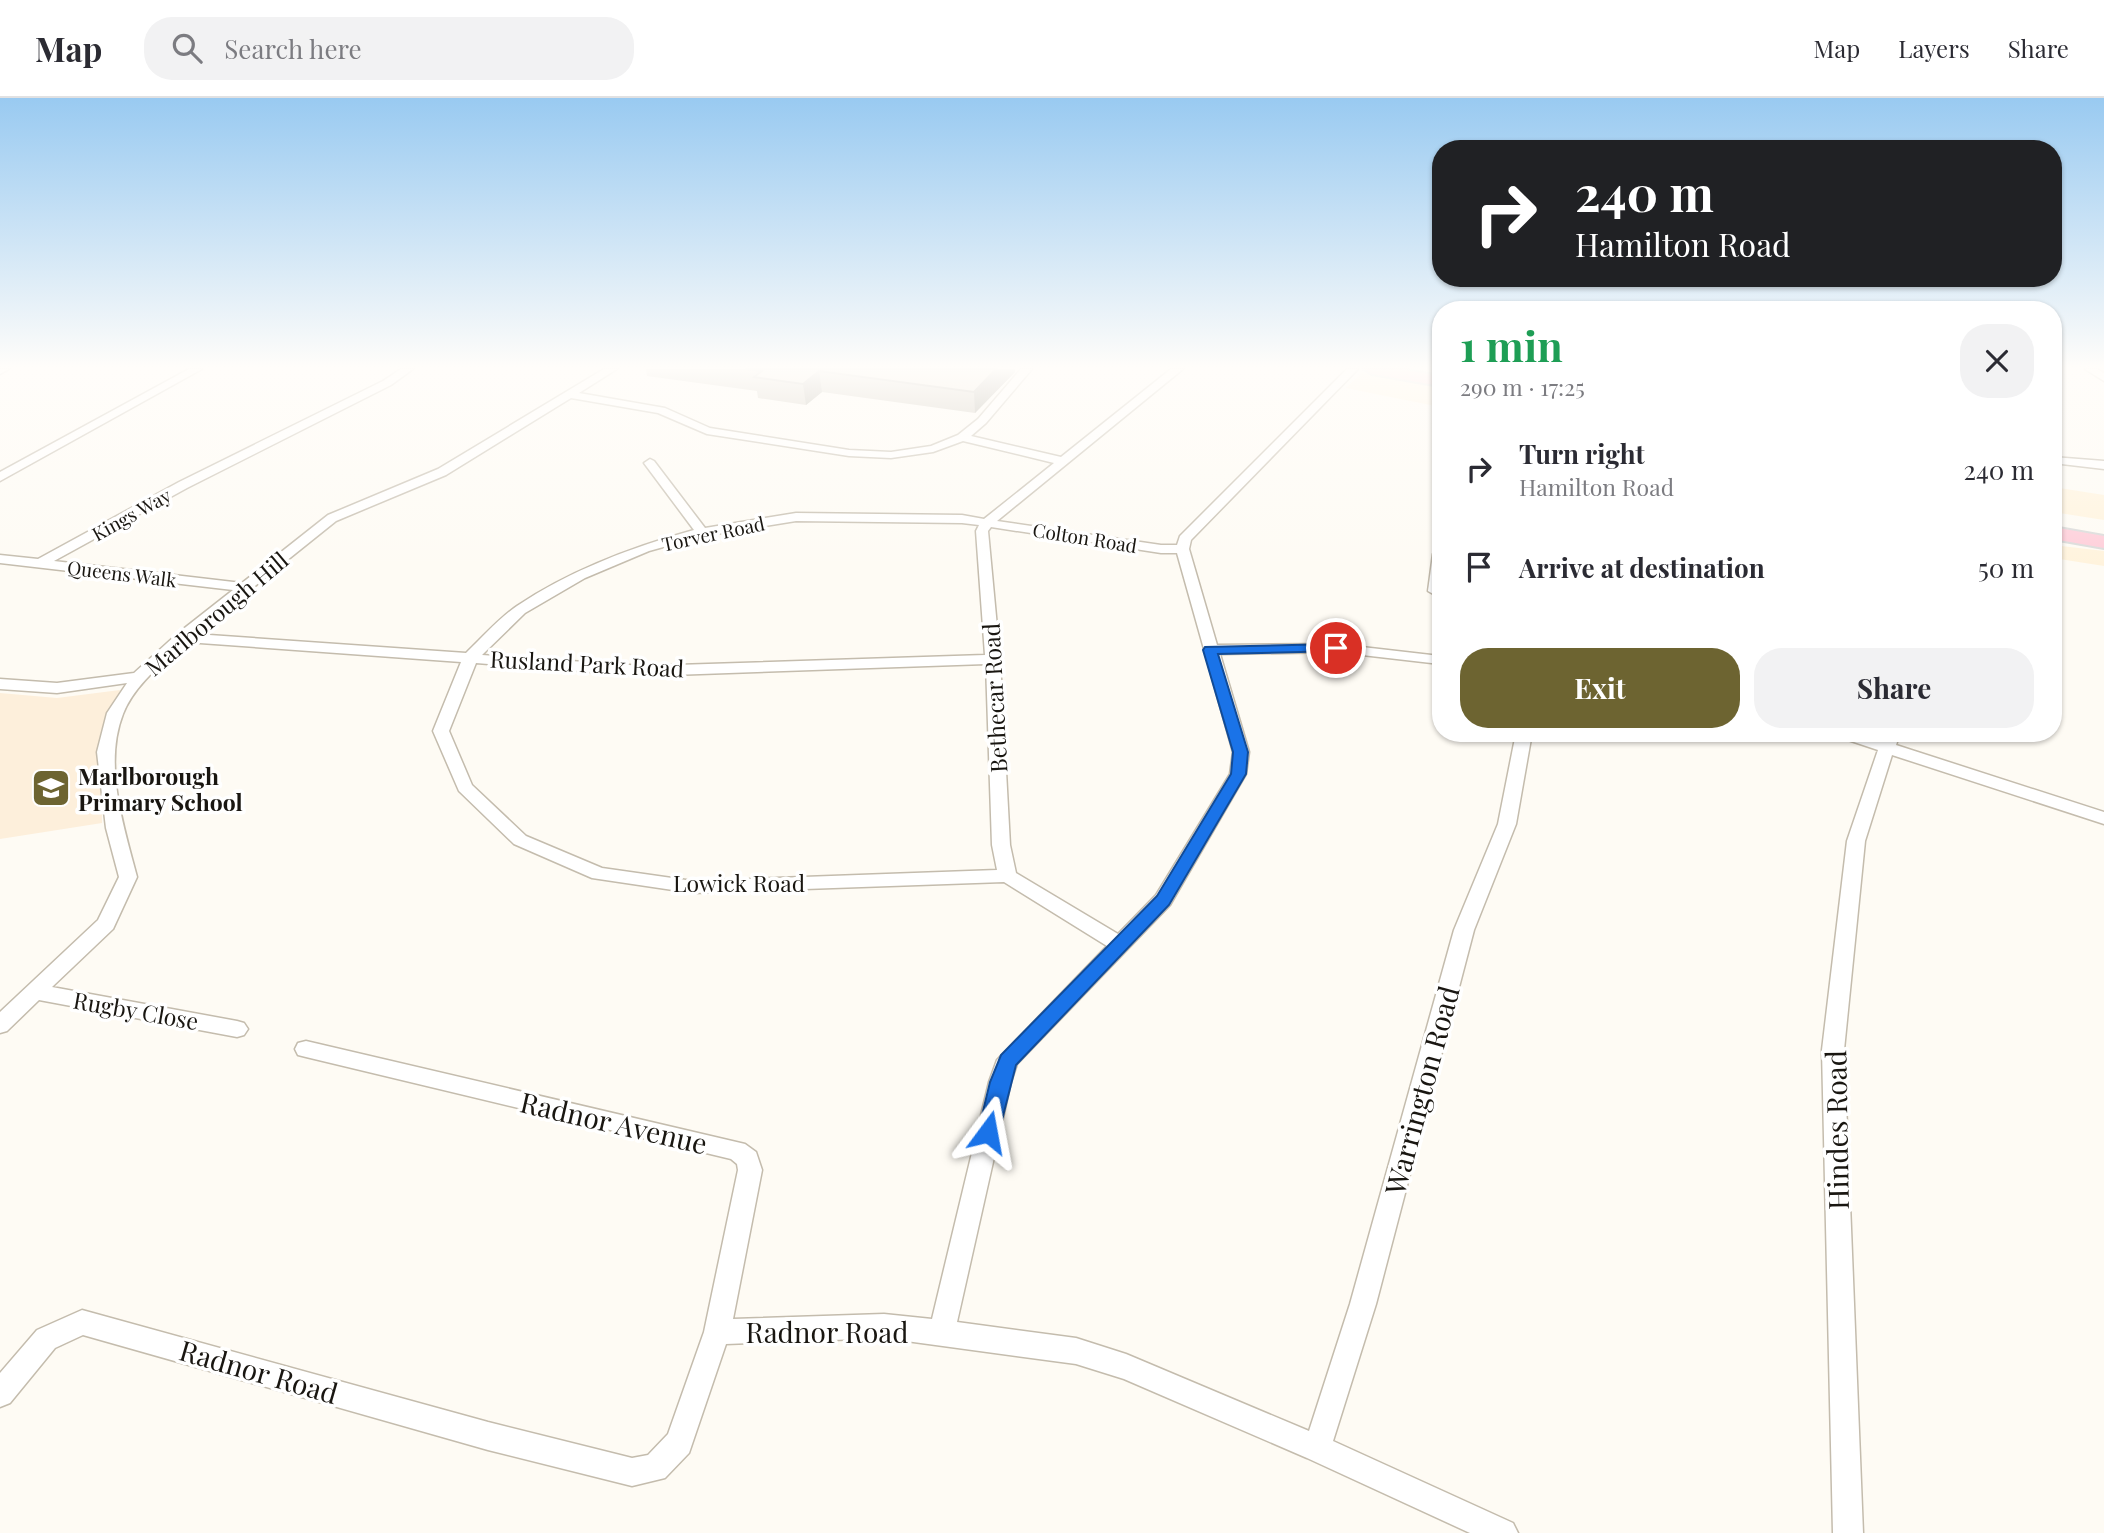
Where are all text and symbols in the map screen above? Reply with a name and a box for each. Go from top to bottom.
search box [144,17,634,80]
text: Map [35,26,102,70]
icon: search [168,29,206,67]
text: Search here [224,31,362,66]
text: Map [1814,32,1860,64]
text: Layers [1898,32,1970,64]
text: Share [2008,32,2069,64]
text: 240 m [1575,159,1714,224]
icon: right [1460,168,1551,259]
text: Hamilton Road [1575,222,1791,265]
text: 1 min [1460,317,1563,373]
button: close [1960,324,2034,398]
text: 290 m · 17:25 [1460,371,1585,402]
text: Turn right [1519,436,1645,471]
icon: right [1460,450,1498,488]
text: 240 m [1964,452,2034,487]
text: Hamilton Road [1519,471,1674,502]
street label: Kings Way [87,481,176,546]
street label: Torver Road [659,509,767,557]
street label: Colton Road [1031,516,1139,558]
street label: Marlborough Hill [138,544,294,682]
icon: arrive [1460,548,1498,586]
text: Arrive at destination [1519,550,1765,585]
text: 50 m [1978,550,2034,585]
street label: Queens Walk [66,553,179,593]
pin [1306,618,1366,678]
street label: Bethecar Road [975,622,1013,774]
icon: arrive [1317,629,1355,667]
street label: Rusland Park Road [489,642,685,684]
button: Exit [1460,648,1740,728]
button: Share [1754,648,2034,728]
place label: Marlborough Primary School [78,760,243,817]
school or university icon: Marlborough Primary School [30,767,72,809]
street label: Lowick Road [673,867,805,898]
street label: Warrington Road [1375,981,1467,1200]
street label: Rugby Close [71,984,201,1036]
street label: Hindes Road [1816,1050,1856,1210]
street label: Radnor Avenue [517,1083,711,1161]
position arrow [951,1095,1025,1169]
street label: Radnor Road [746,1313,908,1350]
street label: Radnor Road [176,1331,342,1411]

